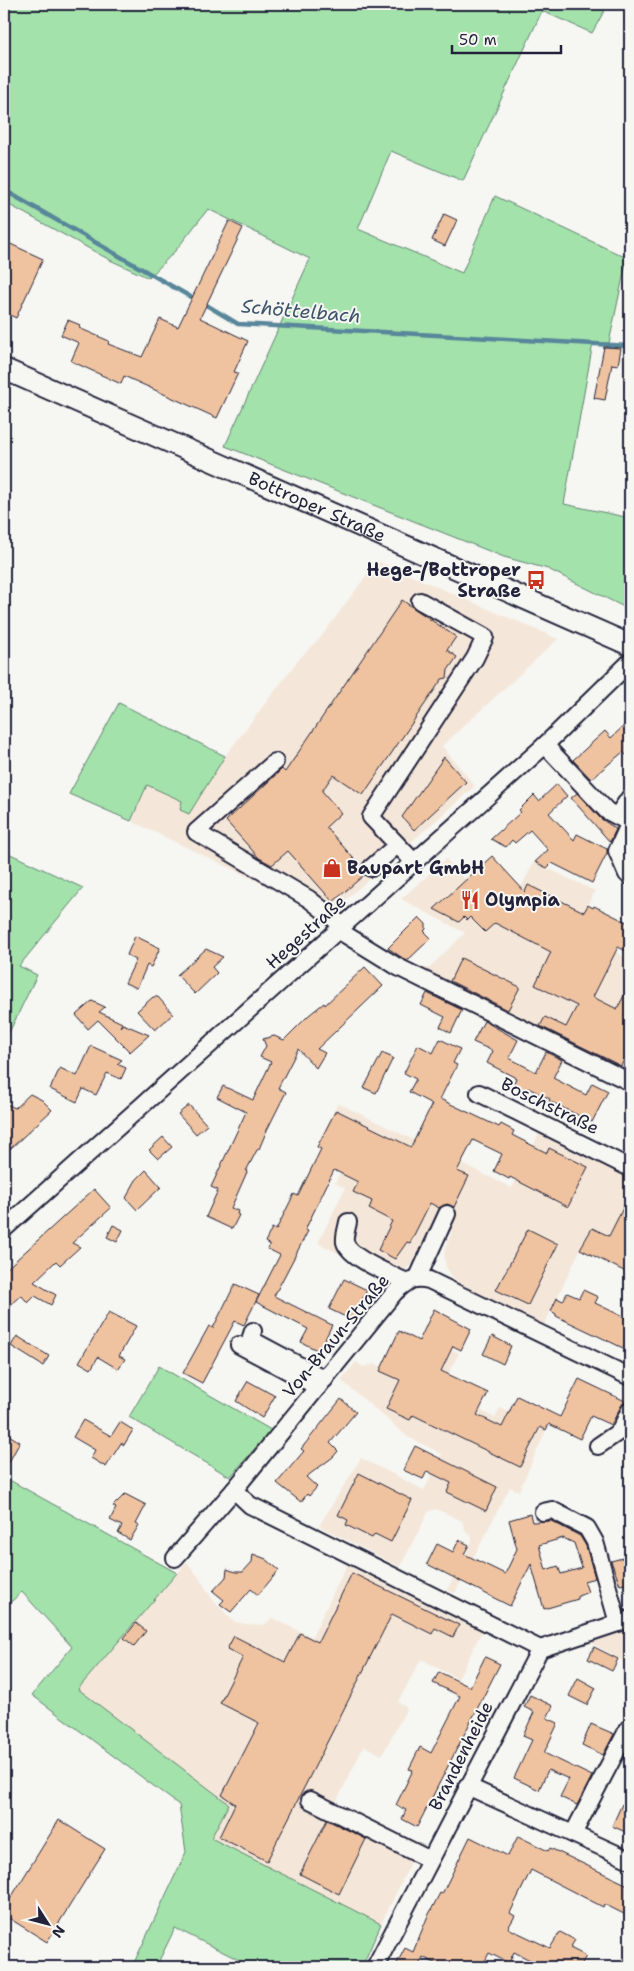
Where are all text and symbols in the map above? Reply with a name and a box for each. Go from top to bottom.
scale bar [452,22,560,54]
text: 50 m [459,30,497,50]
water label: Schöttelbach [240,293,362,329]
street label: Bottroper Straße [245,466,389,548]
place label: Hege-/Bottroper Straße [367,558,521,603]
bus stop icon: Hege-/Bottroper Straße [525,569,547,591]
place label: Baupart GmbH [347,856,484,880]
shop icon: Baupart GmbH [321,857,343,879]
place label: Olympia [485,888,561,912]
street label: Hegestraße [261,889,351,975]
restaurant icon: Olympia [459,889,481,911]
street label: Boschstraße [497,1072,603,1140]
street label: Von-Braun-Straße [277,1269,395,1403]
street label: Brandenheide [423,1697,499,1815]
north arrow [22,1898,72,1948]
text: N [48,1922,69,1941]

